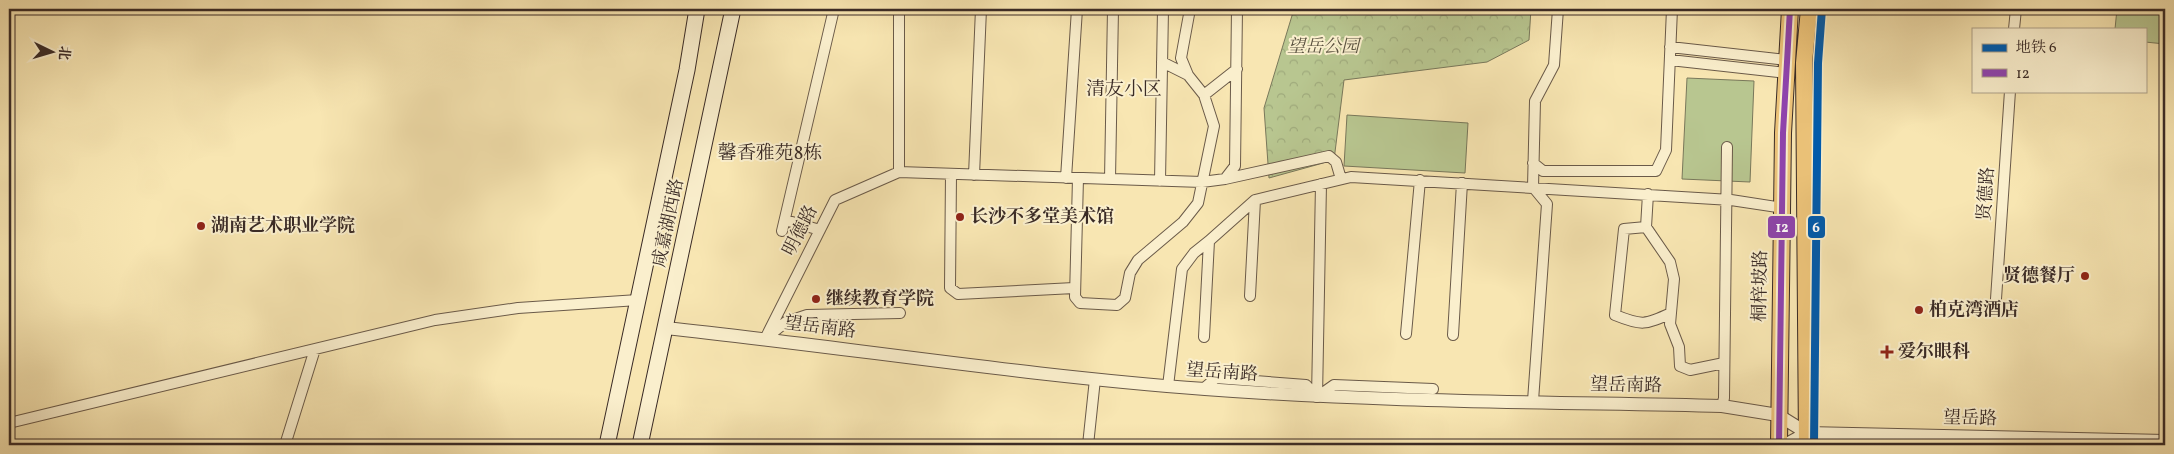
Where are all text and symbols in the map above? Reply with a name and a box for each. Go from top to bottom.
north arrow [28,28,78,78]
legend [1972,28,2146,92]
park label: 望岳公园 [1287,35,1362,60]
text: 地铁 6 [2016,38,2057,59]
text: 北 [53,45,74,61]
text: 12 [2016,64,2030,85]
district label: 清友小区 [1086,77,1162,103]
district label: 馨香雅苑8栋 [718,141,822,167]
street label: 贤德路 [1973,166,2001,222]
street label: 咸嘉湖西路 [647,176,691,270]
street label: 明德路 [778,201,824,261]
place label: 长沙不多堂美术馆 [970,205,1114,230]
marker: 长沙不多堂美术馆 [954,211,966,223]
place label: 湖南艺术职业学院 [211,214,355,239]
line badge: 12 [1767,215,1796,239]
line badge: 6 [1807,215,1826,239]
text: 12 [1776,219,1788,238]
text: 6 [1812,219,1820,238]
marker: 湖南艺术职业学院 [195,220,207,232]
street label: 桐梓坡路 [1748,250,1774,322]
place label: 贤德餐厅 [2003,264,2075,289]
marker: 贤德餐厅 [2079,270,2091,282]
place label: 继续教育学院 [826,287,934,312]
marker: 继续教育学院 [810,293,822,305]
place label: 柏克湾酒店 [1929,298,2019,323]
marker: 柏克湾酒店 [1913,304,1925,316]
street label: 望岳南路 [783,311,857,345]
place label: 爱尔眼科 [1898,340,1970,365]
marker: 爱尔眼科 [1880,345,1894,359]
street label: 望岳南路 [1185,358,1259,388]
street label: 望岳南路 [1590,373,1662,399]
street label: 望岳路 [1943,406,1997,432]

